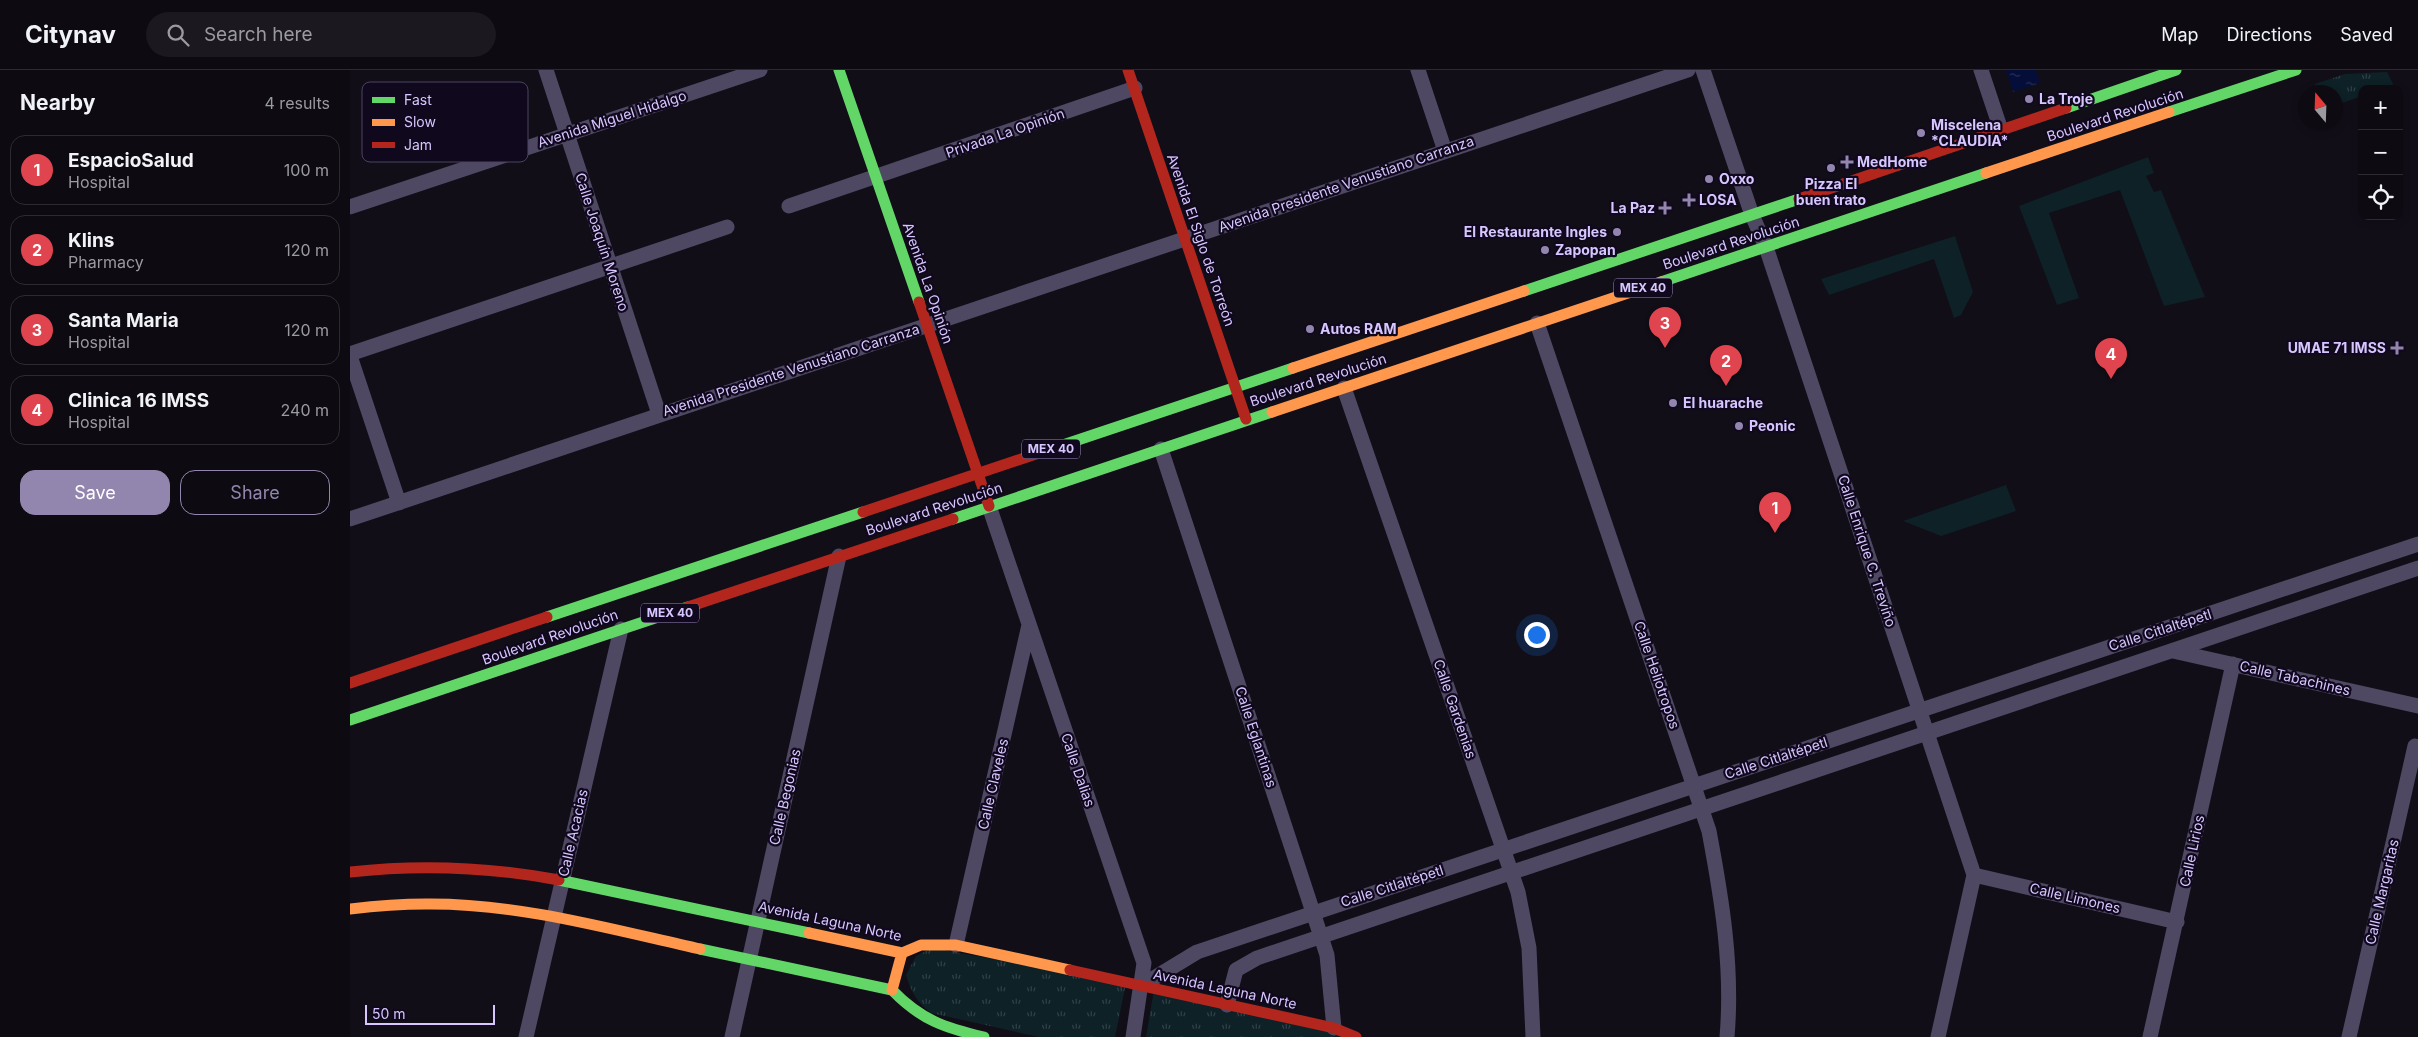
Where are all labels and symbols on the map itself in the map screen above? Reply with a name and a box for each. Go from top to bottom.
legend [362,82,528,162]
street label: Boulevard Revolución [2044,84,2185,145]
north arrow [2298,85,2343,130]
street label: Avenida Miguel Hidalgo [535,86,688,151]
place label: La Troje [2039,90,2093,107]
text: Fast [404,91,432,108]
marker: La Troje [2023,93,2035,105]
street label: Privada La Opinión [943,104,1067,161]
text: Slow [404,113,436,130]
place label: Miscelena *CLAUDIA* [1931,116,2008,149]
marker: Miscelena *CLAUDIA* [1915,127,1927,139]
street label: Avenida Presidente Venustiano Carranza [1216,132,1476,235]
text: Jam [404,136,432,153]
street label: Avenida El Siglo de Torreón [1164,151,1239,328]
place label: MedHome [1857,153,1927,170]
marker: MedHome [1841,156,1853,168]
marker: Pizza El buen trato [1825,162,1837,174]
street label: Calle Joaquín Moreno [572,170,633,313]
place label: Oxxo [1719,170,1755,187]
marker: Oxxo [1703,173,1715,185]
place label: Pizza El buen trato [1796,175,1867,208]
place label: LOSA [1699,191,1737,208]
marker: LOSA [1683,194,1695,206]
place label: La Paz [1611,199,1655,216]
marker: La Paz [1659,202,1671,214]
street label: Boulevard Revolución [1660,212,1801,273]
street label: Avenida La Opinión [900,220,957,346]
place label: El Restaurante Ingles [1464,223,1607,240]
marker: El Restaurante Ingles [1611,226,1623,238]
place label: Zapopan [1555,241,1616,258]
marker: Zapopan [1539,244,1551,256]
road number: MEX 40 [1614,278,1672,298]
pin: 3 [1649,307,1681,348]
street label: Avenida Presidente Venustiano Carranza [660,320,921,419]
place label: Autos RAM [1320,320,1397,337]
marker: Autos RAM [1304,323,1316,335]
pin: 4 [2095,338,2127,379]
place label: UMAE 71 IMSS [2288,339,2386,356]
marker: UMAE 71 IMSS [2390,341,2404,355]
pin: 2 [1710,345,1742,386]
street label: Boulevard Revolución [1247,349,1388,410]
place label: El huarache [1683,394,1763,411]
marker: El huarache [1667,397,1679,409]
place label: Peonic [1749,417,1796,434]
marker: Peonic [1733,420,1745,432]
road number: MEX 40 [1022,439,1080,458]
street label: Calle Enrique C. Treviño [1835,473,1900,629]
street label: Boulevard Revolución [863,478,1004,539]
pin: 1 [1759,492,1791,533]
road number: MEX 40 [641,604,699,622]
street label: Boulevard Revolución [480,605,620,668]
street label: Calle Citlaltépetl [2106,605,2214,654]
street label: Calle Heliotropos [1631,619,1684,731]
your location [1524,622,1550,648]
street label: Calle Gardenias [1431,657,1480,761]
street label: Calle Tabachines [2238,657,2352,698]
street label: Calle Eglantinas [1232,684,1281,789]
street label: Calle Dalias [1058,731,1099,809]
street label: Calle Citlaltépetl [1722,733,1830,782]
street label: Calle Claveles [974,737,1011,831]
street label: Calle Begonias [765,747,804,847]
street label: Calle Acacias [554,787,591,878]
street label: Calle Lirios [2176,813,2207,888]
street label: Calle Margaritas [2361,837,2402,946]
street label: Calle Citlaltépetl [1338,861,1446,910]
street label: Calle Limones [2028,879,2122,916]
street label: Avenida Laguna Norte [757,897,903,944]
street label: Avenida Laguna Norte [1152,965,1298,1012]
scale bar [365,1002,495,1025]

